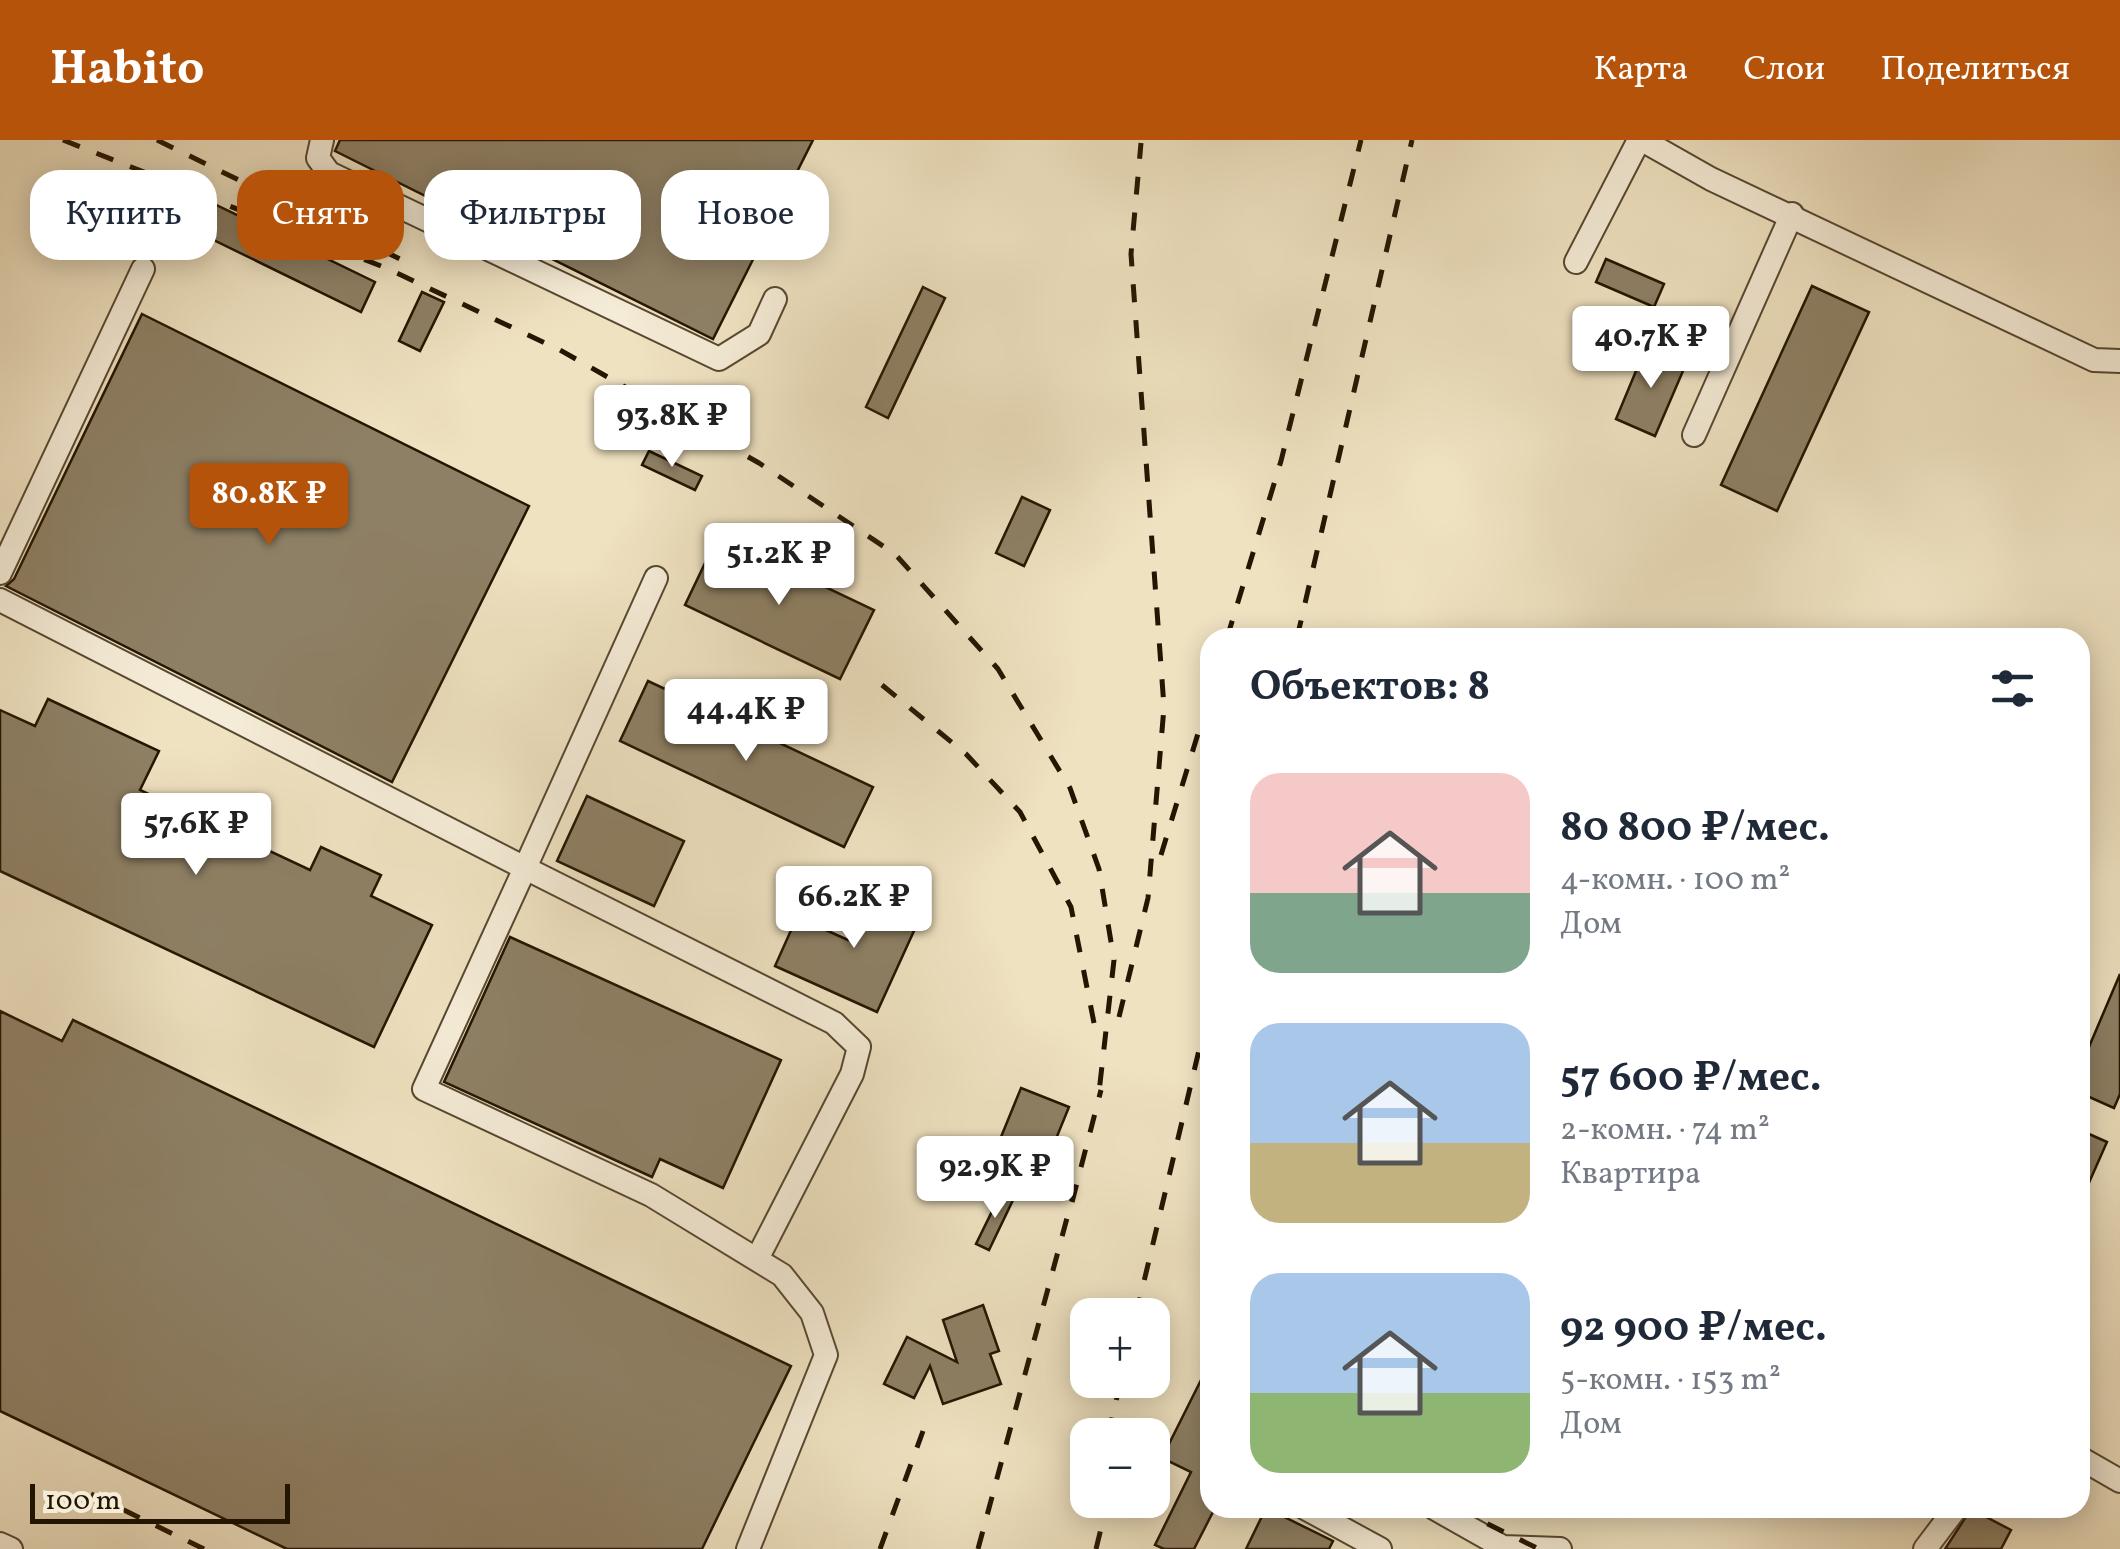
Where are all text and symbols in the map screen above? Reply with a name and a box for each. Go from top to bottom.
text: Habito [50,37,204,104]
text: Карта [1593,46,1688,94]
text: Слои [1743,46,1825,94]
text: Поделиться [1880,46,2070,94]
chip: Купить [30,170,217,260]
chip: Снять [237,170,404,260]
chip: Фильтры [424,170,641,260]
chip: Новое [661,170,829,260]
pin: 40.7K ₽ [1559,306,1743,391]
text: 40.7K ₽ [1594,316,1708,360]
pin: 93.8K ₽ [580,385,764,470]
text: 93.8K ₽ [616,395,728,439]
pin: 80.8K ₽ [177,463,361,548]
text: 80.8K ₽ [211,473,327,517]
pin: 51.2K ₽ [687,523,871,608]
text: 51.2K ₽ [726,533,832,577]
text: Объектов: 8 [1250,659,1490,718]
icon: filters [1985,661,2040,716]
pin: 44.4K ₽ [654,679,838,764]
text: 44.4K ₽ [687,689,805,733]
pin: 57.6K ₽ [104,793,288,878]
text: 80 800 ₽/мес. [1560,800,1830,859]
text: 57.6K ₽ [143,803,249,847]
icon: home [1330,813,1450,933]
text: 4-комн. · 100 m² [1560,859,1790,903]
pin: 66.2K ₽ [762,866,946,951]
text: 66.2K ₽ [798,876,910,920]
text: Дом [1560,903,1622,947]
text: 57 600 ₽/мес. [1560,1050,1822,1109]
icon: home [1330,1063,1450,1183]
text: 2-комн. · 74 m² [1560,1109,1770,1153]
pin: 92.9K ₽ [903,1136,1087,1221]
text: 92.9K ₽ [939,1146,1051,1190]
text: Квартира [1560,1153,1701,1197]
map controls [1070,1298,1170,1518]
button: + [1070,1298,1170,1398]
text: 92 900 ₽/мес. [1560,1300,1827,1359]
icon: home [1330,1313,1450,1433]
text: 5-комн. · 153 m² [1560,1359,1781,1403]
text: Дом [1560,1403,1622,1447]
button: − [1070,1418,1170,1518]
scale bar [30,1479,290,1524]
text: 100 m [45,1482,120,1521]

